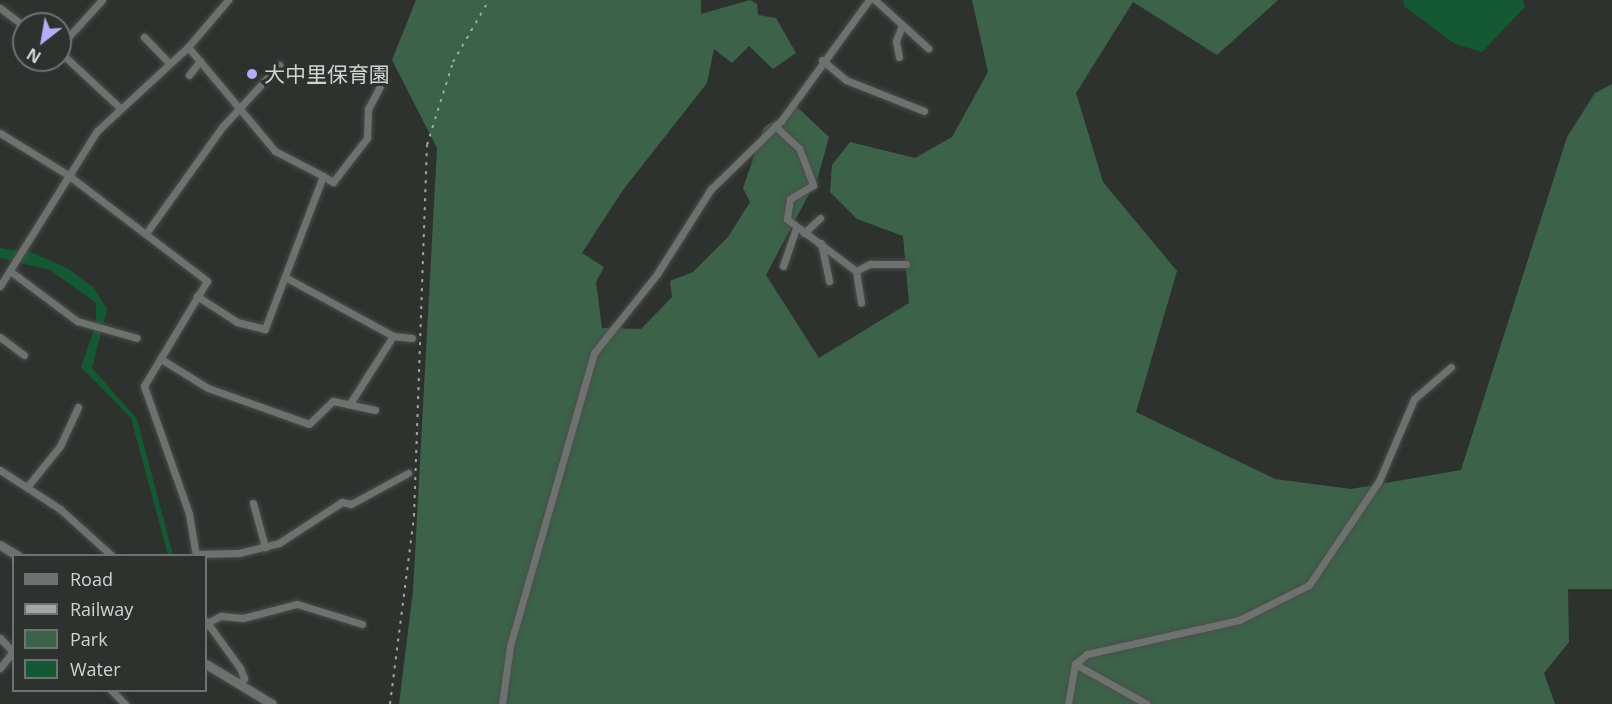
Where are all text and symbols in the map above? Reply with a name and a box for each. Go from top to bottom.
north arrow [12,12,72,72]
text: N [23,43,45,68]
place label: 大中里保育園 [264,61,390,87]
marker: 大中里保育園 [245,67,259,81]
legend [12,554,207,692]
text: Road [70,567,113,591]
text: Railway [70,597,133,621]
text: Park [70,627,108,651]
text: Water [70,657,121,681]

